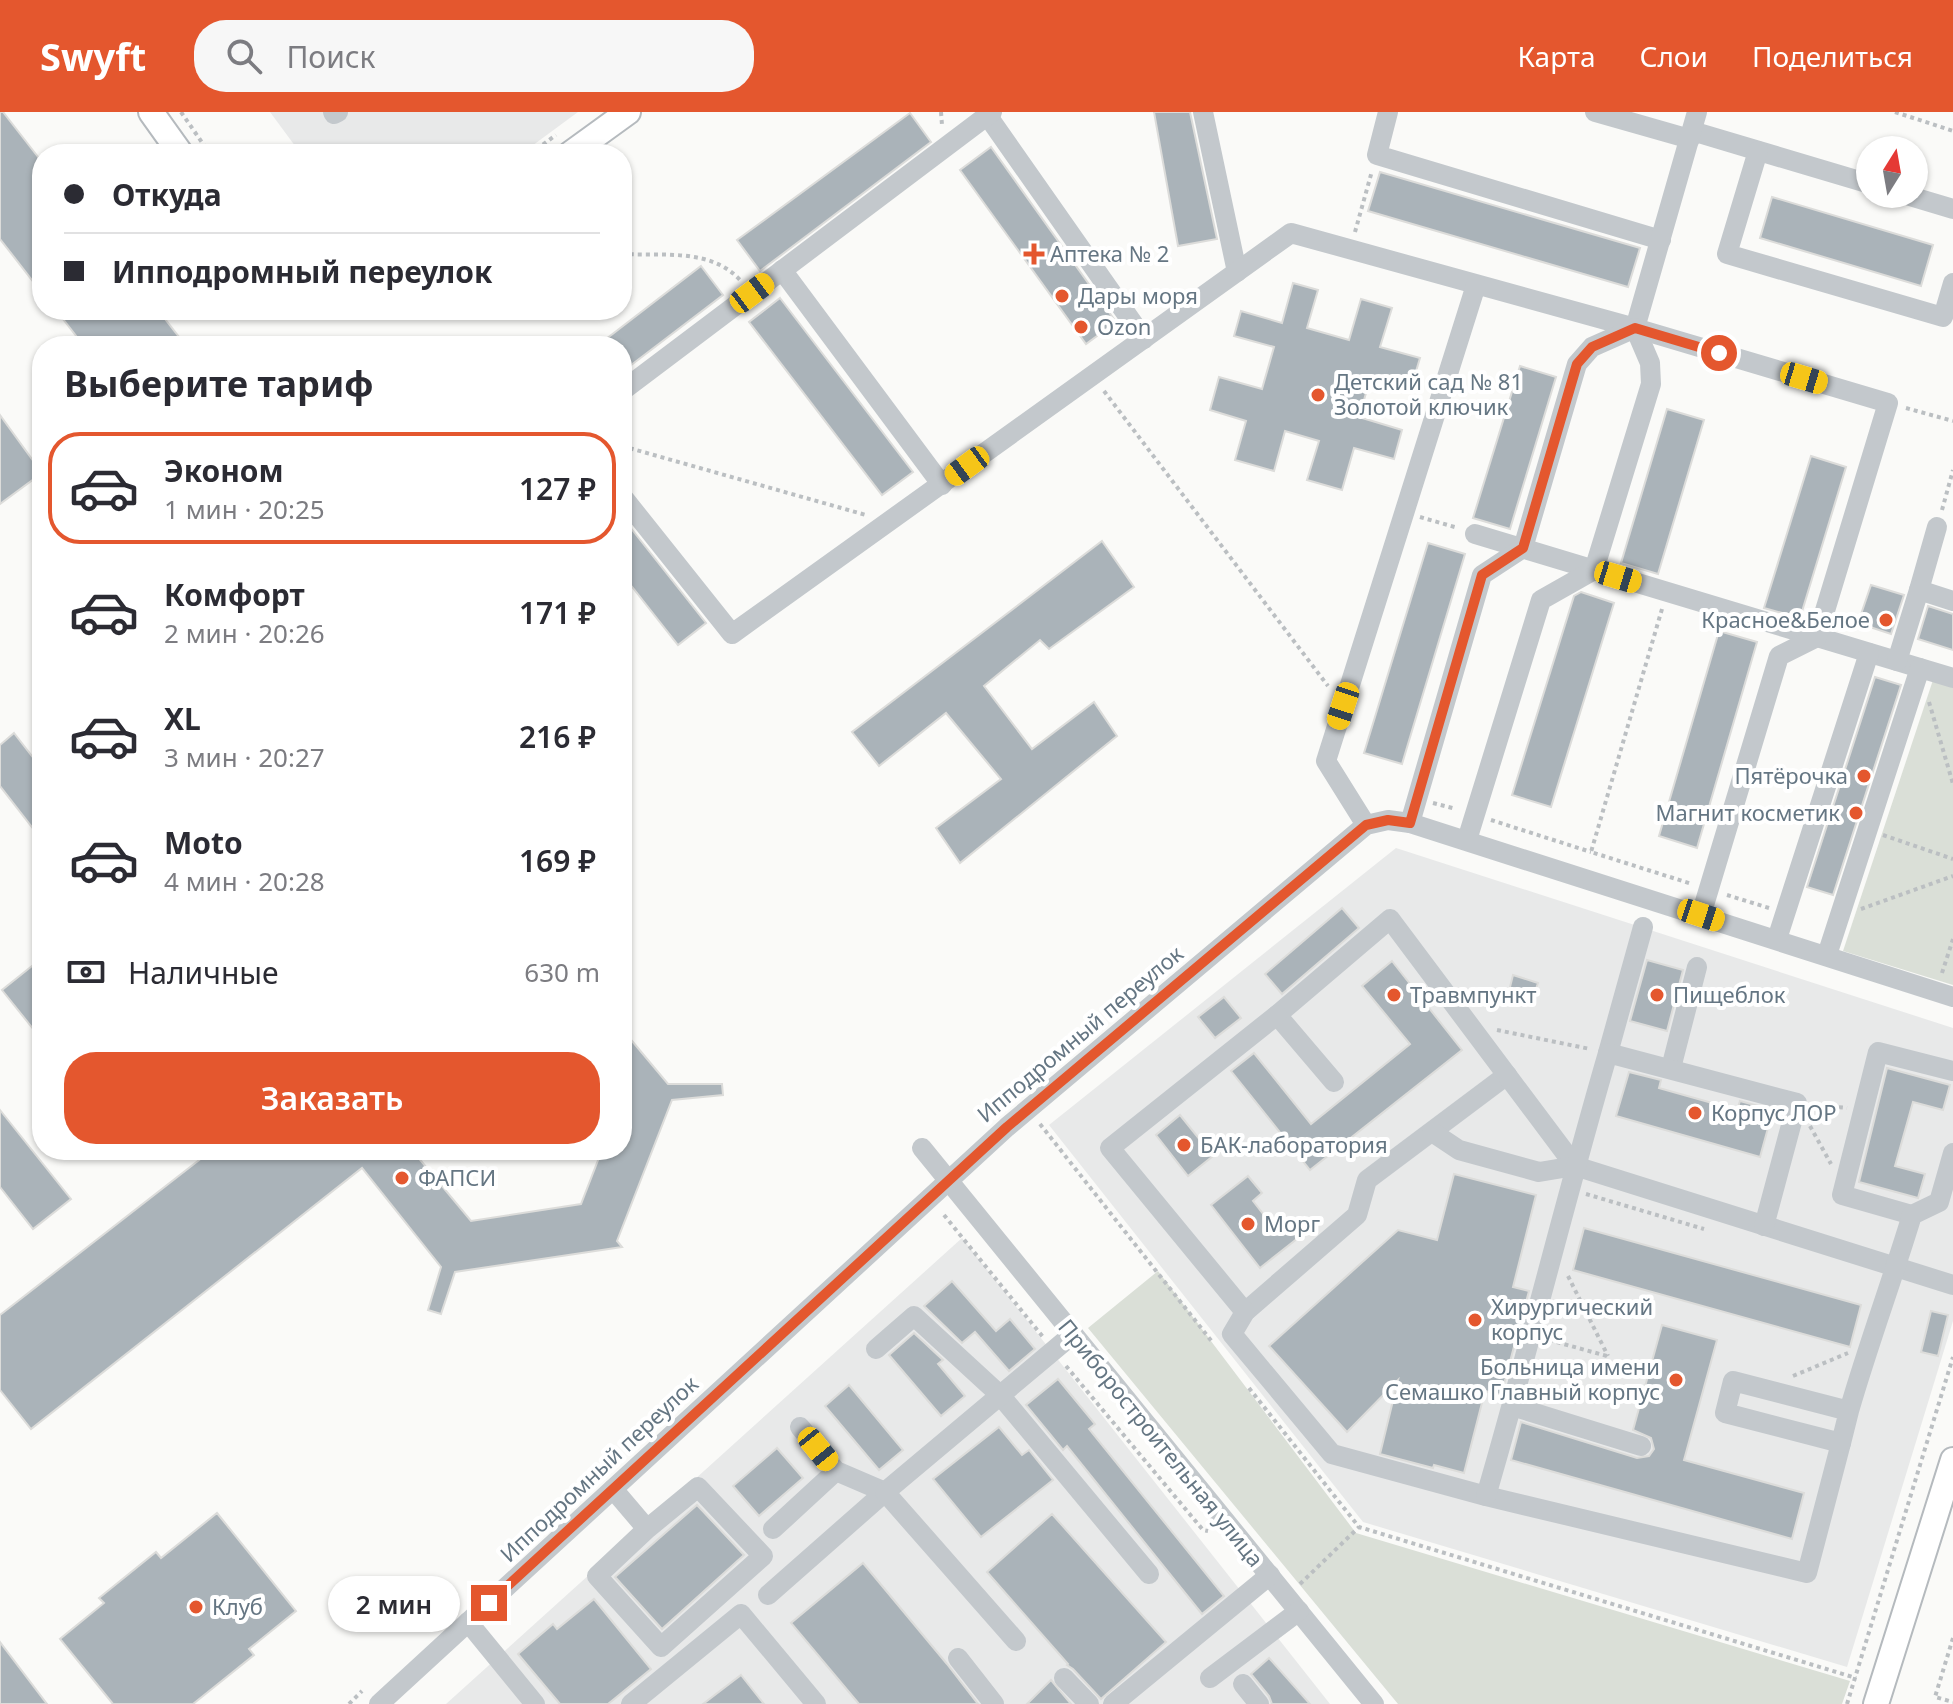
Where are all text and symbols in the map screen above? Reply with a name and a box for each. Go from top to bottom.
search box [194,20,754,92]
text: Swyft [40,30,146,82]
icon: search [222,34,266,78]
text: Поиск [286,36,376,77]
text: Карта [1517,37,1596,75]
text: Слои [1640,37,1708,75]
text: Поделиться [1752,37,1913,75]
north arrow [1856,136,1928,208]
map controls [1856,136,1928,208]
text: Откуда [112,174,222,215]
place label: Аптека № 2 [1050,238,1169,268]
marker: Аптека № 2 [1025,245,1043,263]
text: Ипподромный переулок [112,251,492,292]
car [726,269,778,317]
place label: Дары моря [1078,280,1198,310]
marker: Дары моря [1053,287,1071,305]
place label: Ozon [1097,311,1151,341]
marker: Ozon [1072,318,1090,336]
route start [1701,335,1737,371]
text: Выберите тариф [64,359,373,408]
car [1778,360,1830,396]
place label: Детский сад № 81 Золотой ключик [1334,366,1523,421]
marker: Детский сад № 81 Золотой ключик [1309,386,1327,404]
car [941,442,993,490]
text: Эконом [164,450,284,491]
icon: car [68,452,140,524]
text: 127 ₽ [519,468,596,509]
text: 1 мин · 20:25 [164,491,325,527]
car [1592,559,1644,595]
text: Комфорт [164,574,305,615]
icon: car [68,576,140,648]
text: 171 ₽ [519,592,596,633]
place label: Красное&Белое [1701,604,1870,634]
marker: Красное&Белое [1877,611,1895,629]
text: 2 мин · 20:26 [164,615,325,651]
car [1324,679,1362,733]
text: XL [164,698,201,739]
icon: car [68,700,140,772]
text: 216 ₽ [519,716,596,757]
text: 3 мин · 20:27 [164,739,325,775]
place label: Пятёрочка [1734,760,1848,790]
marker: Пятёрочка [1855,767,1873,785]
place label: Магнит косметик [1656,797,1840,827]
marker: Магнит косметик [1847,804,1865,822]
text: Moto [164,822,243,863]
icon: car [68,824,140,896]
text: 169 ₽ [519,840,596,881]
text: 4 мин · 20:28 [164,863,325,899]
car [1674,896,1728,934]
street label: Ипподромный переулок [970,938,1189,1128]
icon: cash [64,950,108,994]
text: Наличные [128,952,279,993]
text: 630 m [524,954,600,990]
place label: Травмпункт [1410,979,1536,1009]
place label: Пищеблок [1673,979,1786,1009]
marker: Травмпункт [1385,986,1403,1004]
marker: Пищеблок [1648,986,1666,1004]
button: Заказать [64,1052,600,1144]
place label: Корпус ЛОР [1711,1097,1837,1127]
marker: Корпус ЛОР [1686,1104,1704,1122]
place label: БАК-лаборатория [1200,1129,1388,1159]
marker: БАК-лаборатория [1175,1136,1193,1154]
place label: ФАПСИ [418,1162,496,1192]
marker: ФАПСИ [393,1169,411,1187]
place label: Морг [1264,1208,1320,1238]
marker: Морг [1239,1215,1257,1233]
place label: Хирургический корпус [1491,1291,1653,1346]
marker: Хирургический корпус [1466,1311,1484,1329]
street label: Приборостроительная улица [1052,1312,1271,1572]
place label: Больница имени Семашко Главный корпус [1385,1351,1660,1406]
street label: Ипподромный переулок [493,1368,704,1568]
marker: Больница имени Семашко Главный корпус [1667,1371,1685,1389]
car [794,1423,842,1475]
callout: 2 мин [329,1575,461,1631]
route end [471,1585,507,1621]
text: 2 мин [356,1586,432,1622]
place label: Клуб [212,1591,263,1621]
marker: Клуб [187,1598,205,1616]

